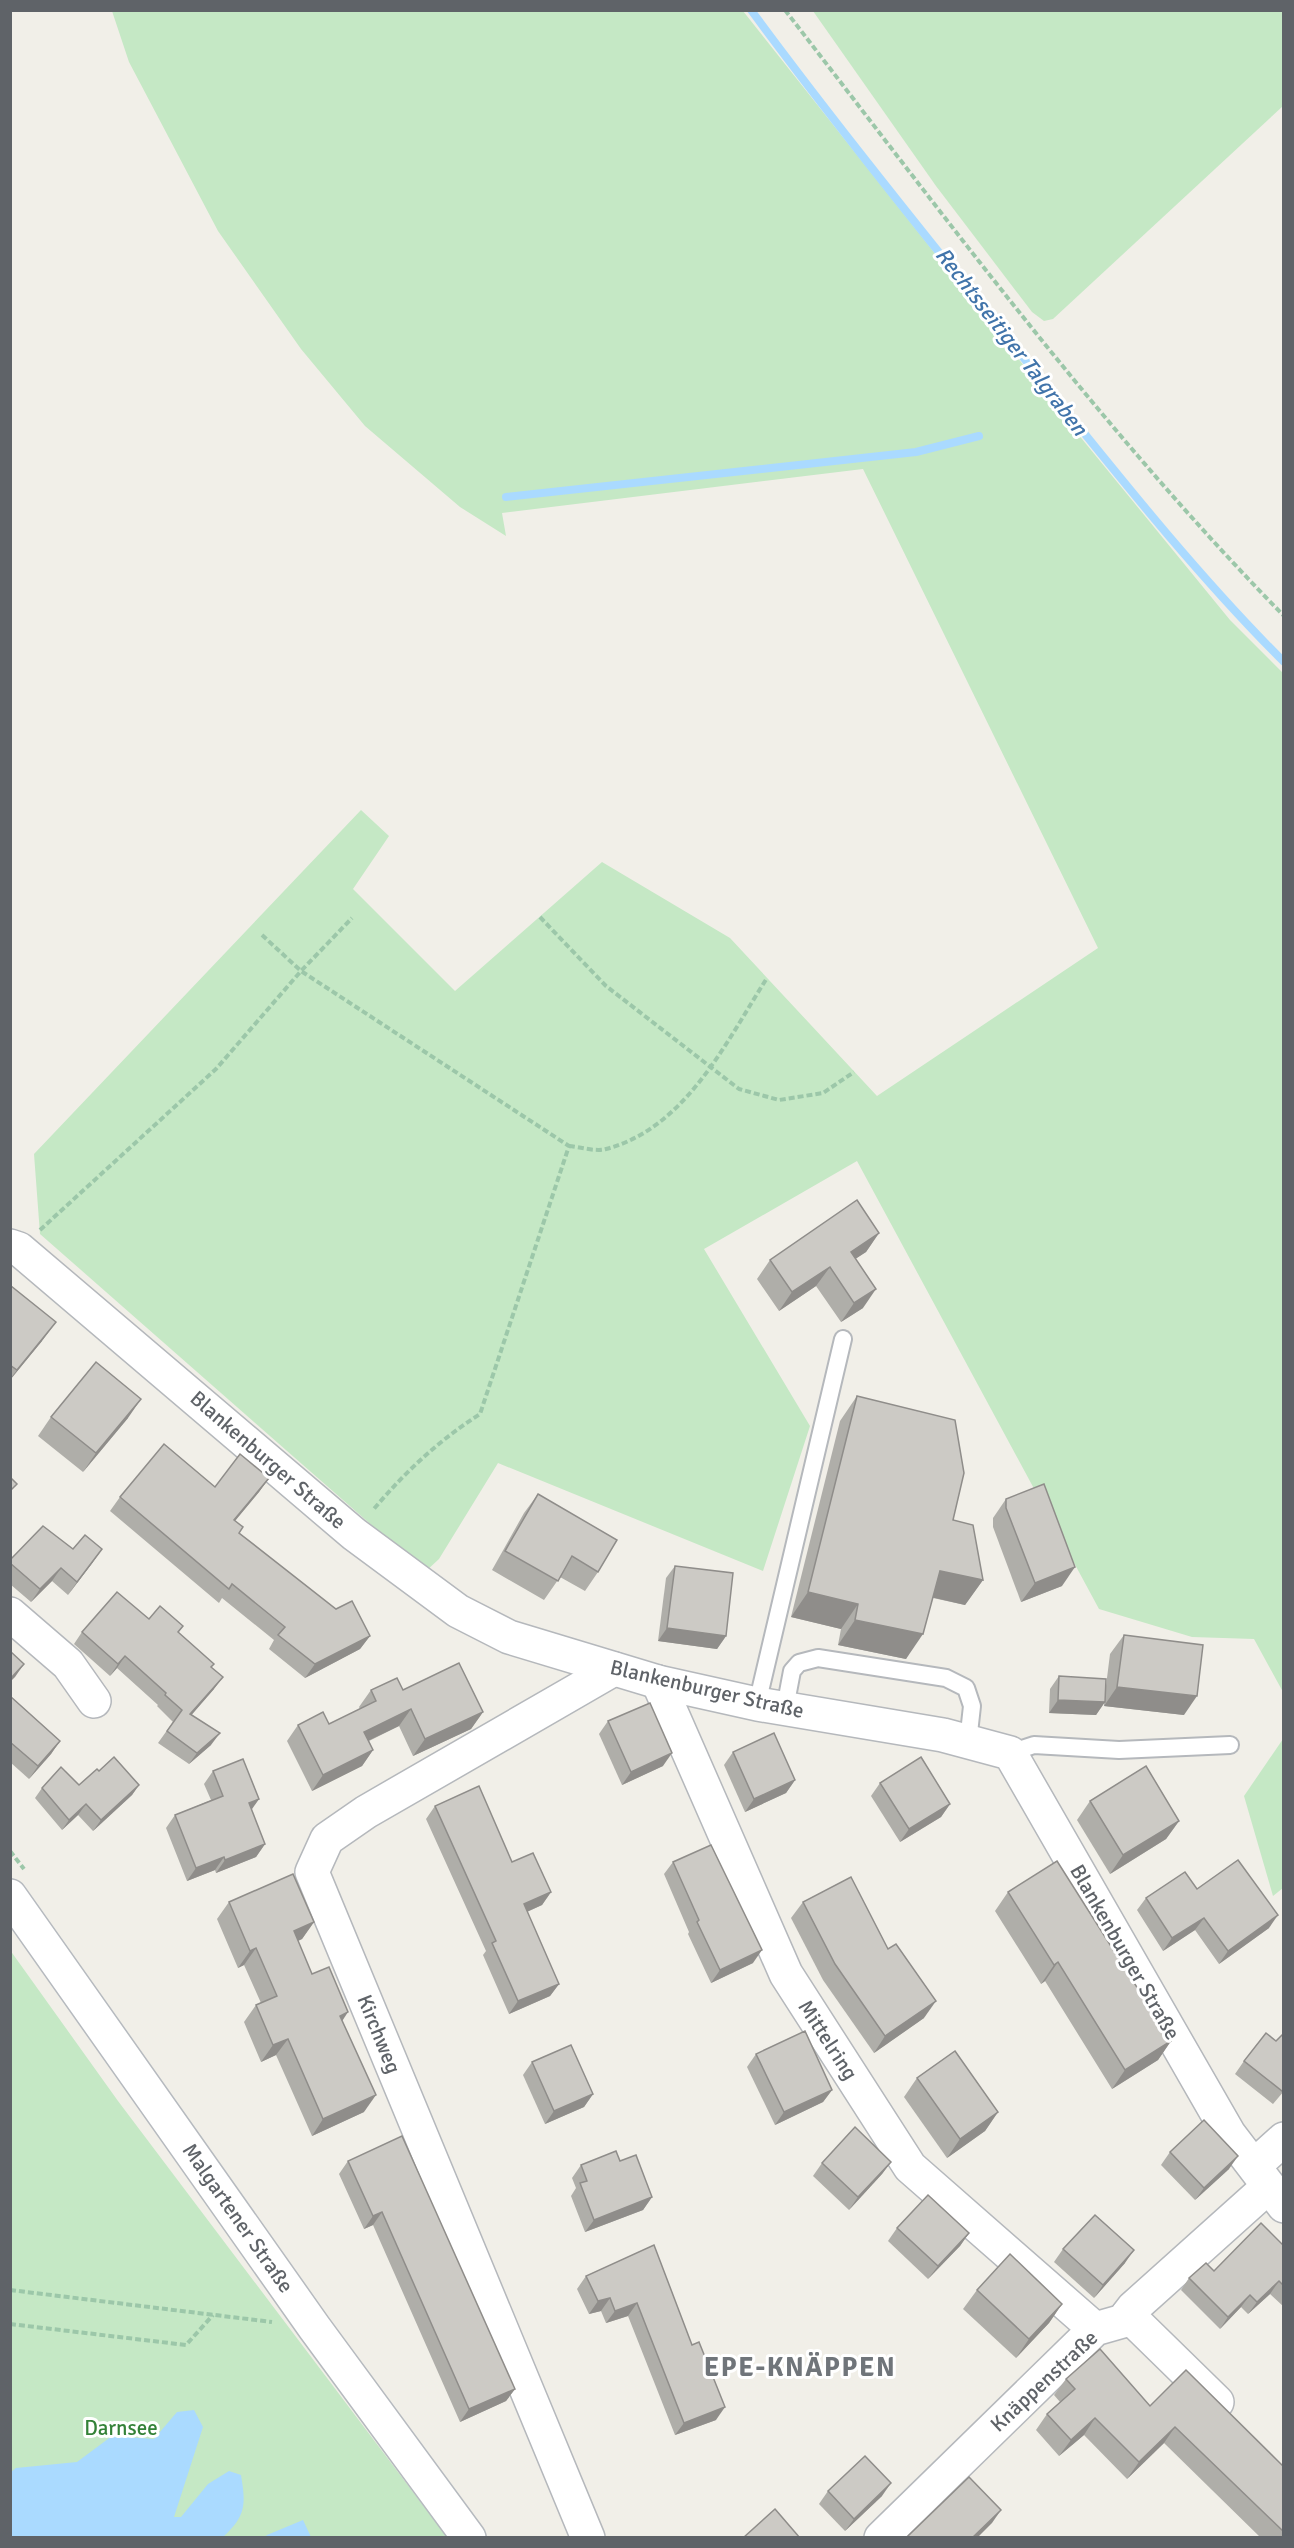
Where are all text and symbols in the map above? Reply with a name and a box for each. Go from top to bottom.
water label: Rechtsseitiger Talgraben [930,242,1094,442]
street label: Blankenburger Straße [185,1385,351,1535]
street label: Blankenburger Straße [608,1654,806,1724]
street label: Blankenburger Straße [1064,1860,1186,2044]
street label: Kirchweg [351,1991,407,2077]
street label: Mittelring [793,1995,863,2085]
street label: Malgartener Straße [177,2138,299,2298]
street label: Knäppenstraße [985,2325,1103,2437]
district label: EPE-KNÄPPEN [704,2351,896,2384]
park label: Darnsee [84,2415,158,2441]

